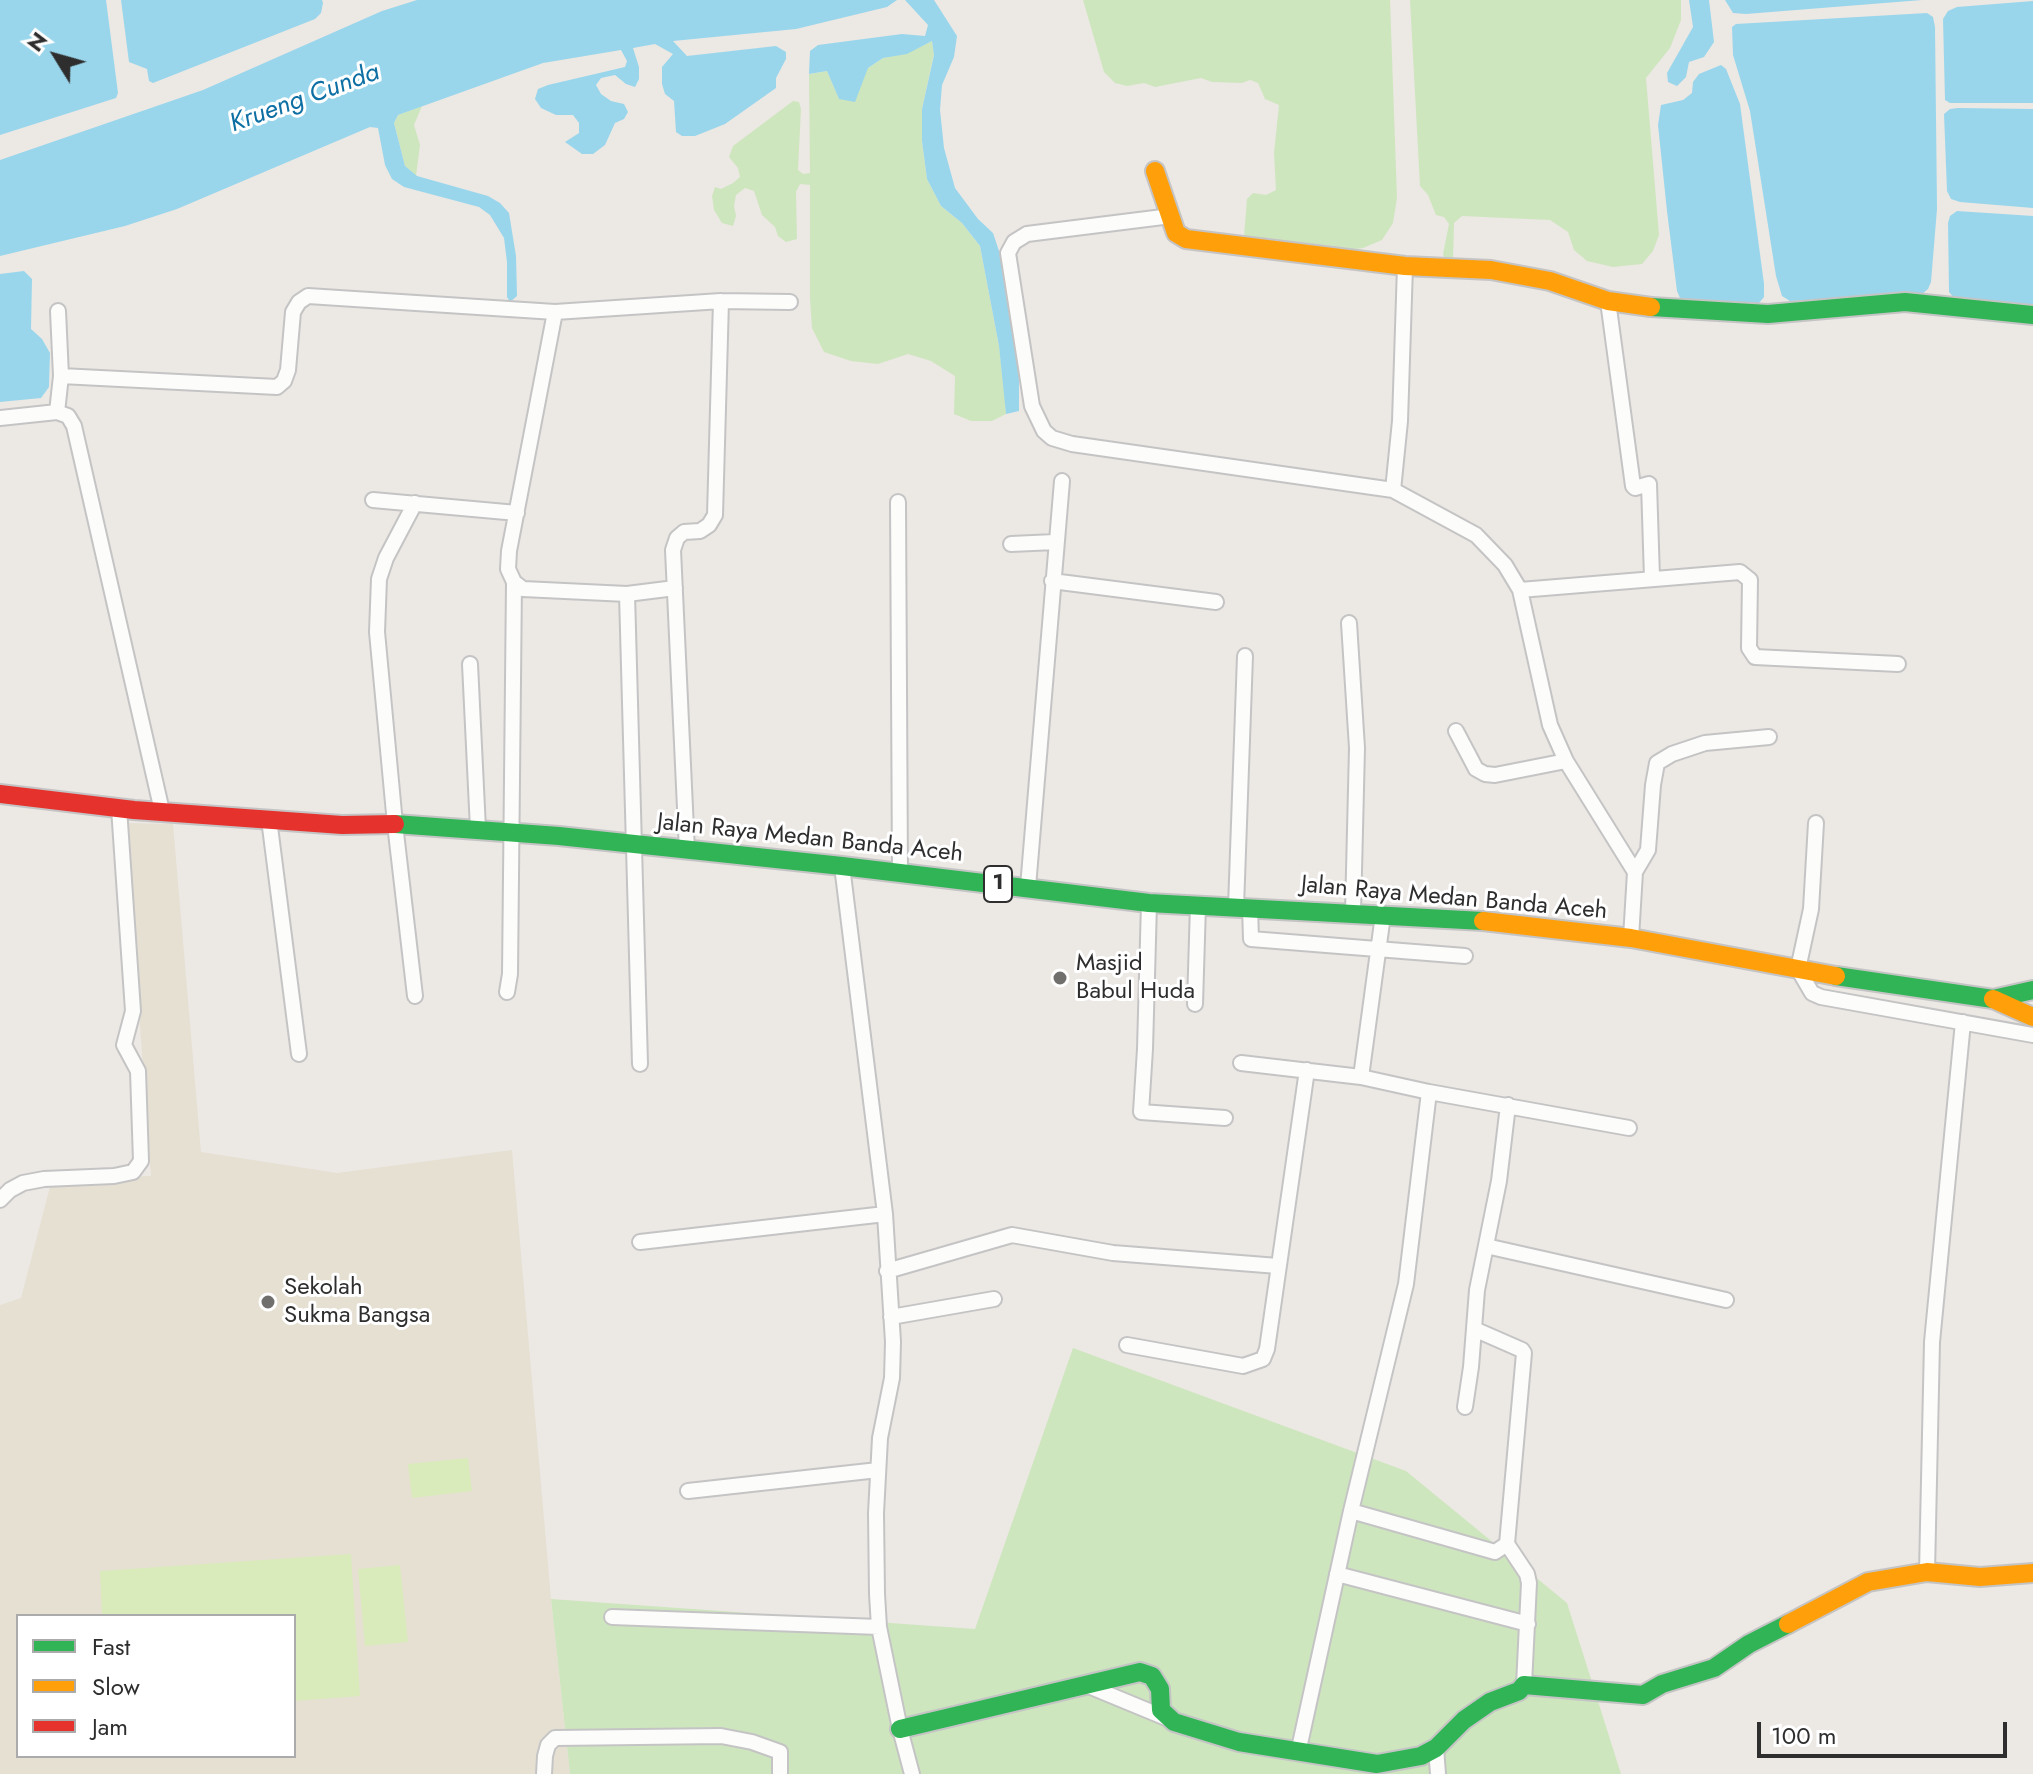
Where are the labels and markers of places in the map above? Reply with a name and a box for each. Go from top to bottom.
place label: Masjid Babul Huda [1076,950,1195,1006]
marker: Masjid Babul Huda [1051,969,1069,987]
place label: Sekolah Sukma Bangsa [284,1274,430,1330]
marker: Sekolah Sukma Bangsa [259,1293,277,1311]

